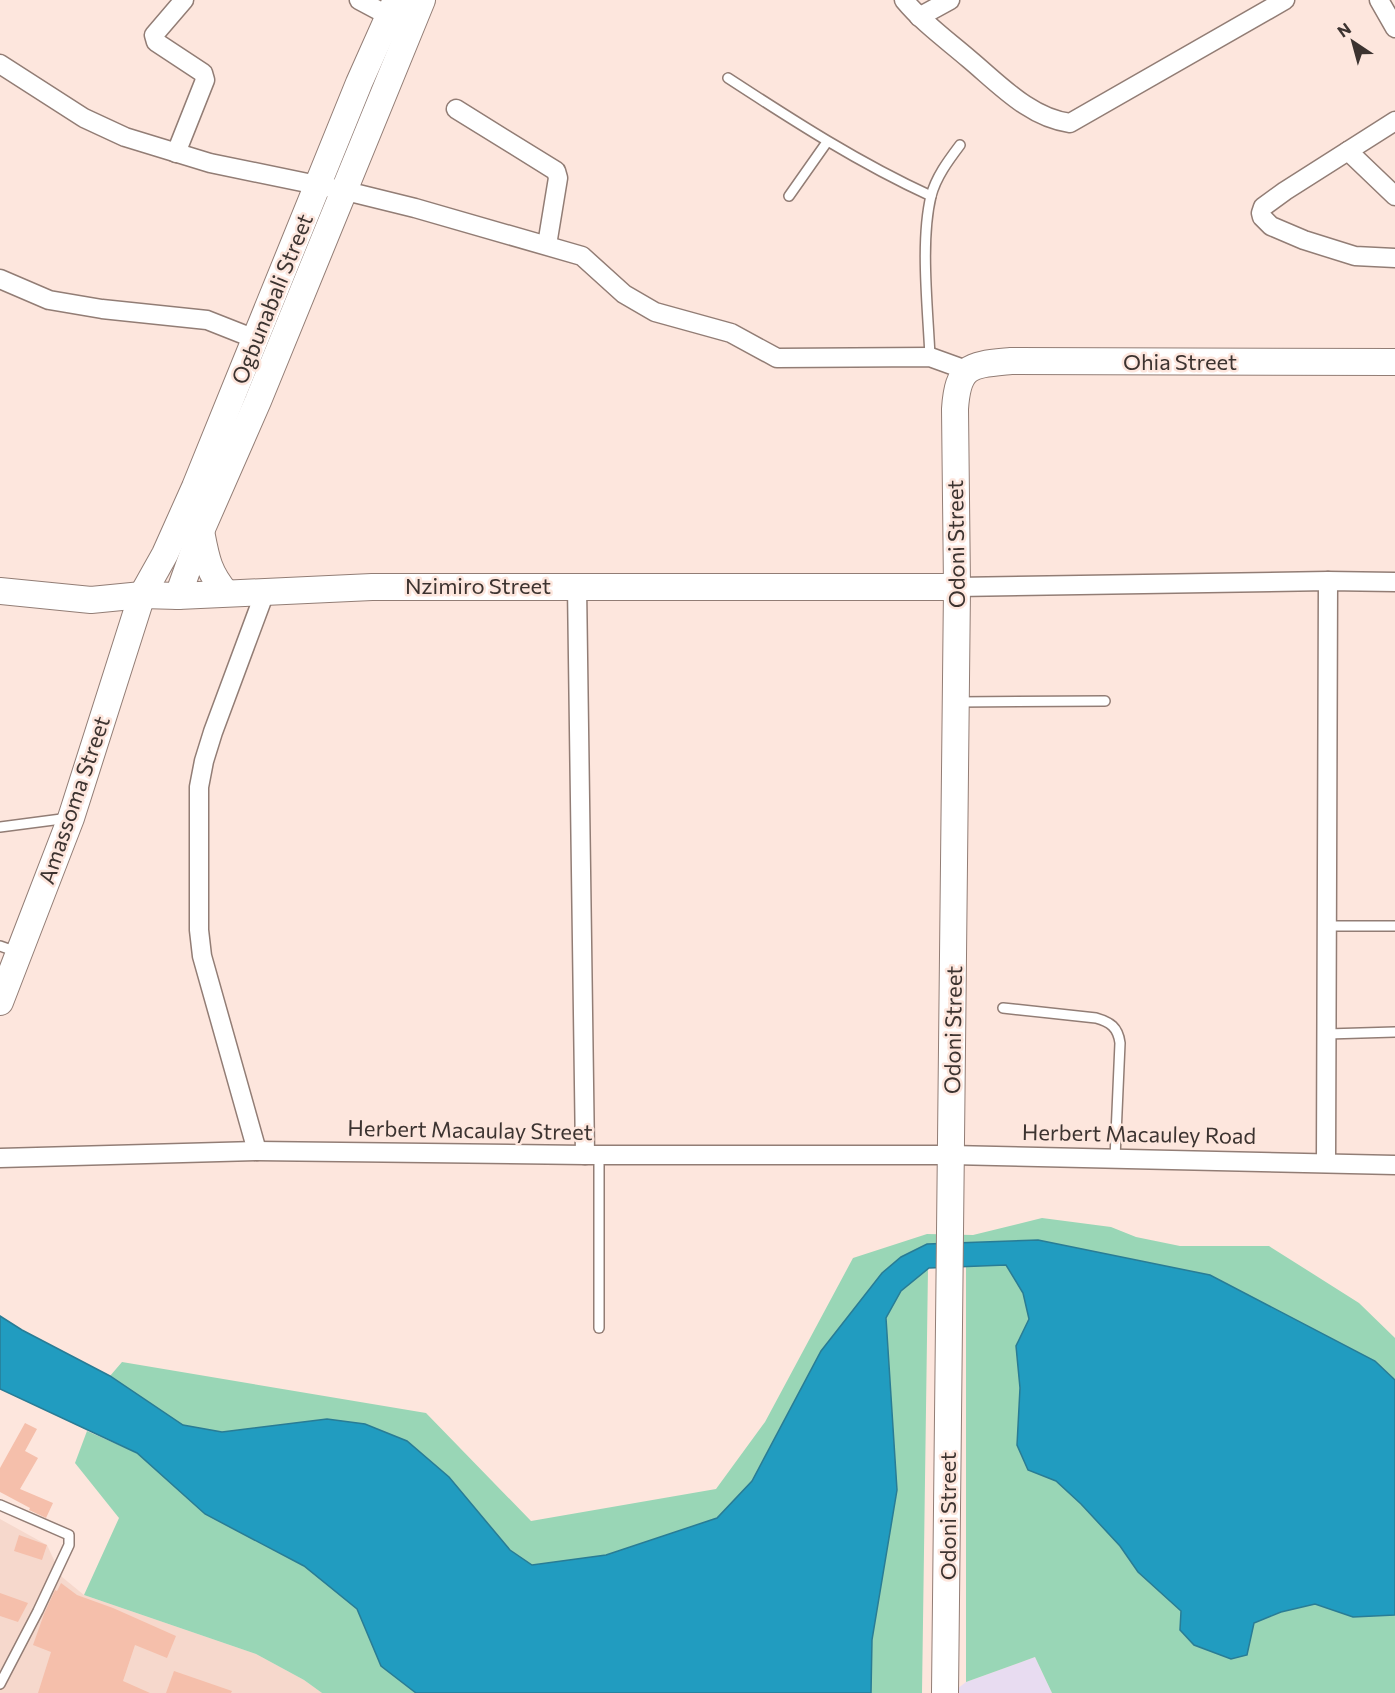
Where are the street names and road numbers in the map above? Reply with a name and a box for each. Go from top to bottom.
street label: Ogbunabali Street [225,210,318,388]
street label: Ohia Street [1123,348,1237,375]
street label: Odoni Street [941,480,970,608]
street label: Nzimiro Street [405,572,551,599]
street label: Amassoma Street [32,712,115,887]
street label: Odoni Street [938,966,967,1094]
street label: Herbert Macaulay Street [347,1114,593,1145]
street label: Herbert Macauley Road [1022,1118,1256,1149]
street label: Odoni Street [934,1452,961,1580]

